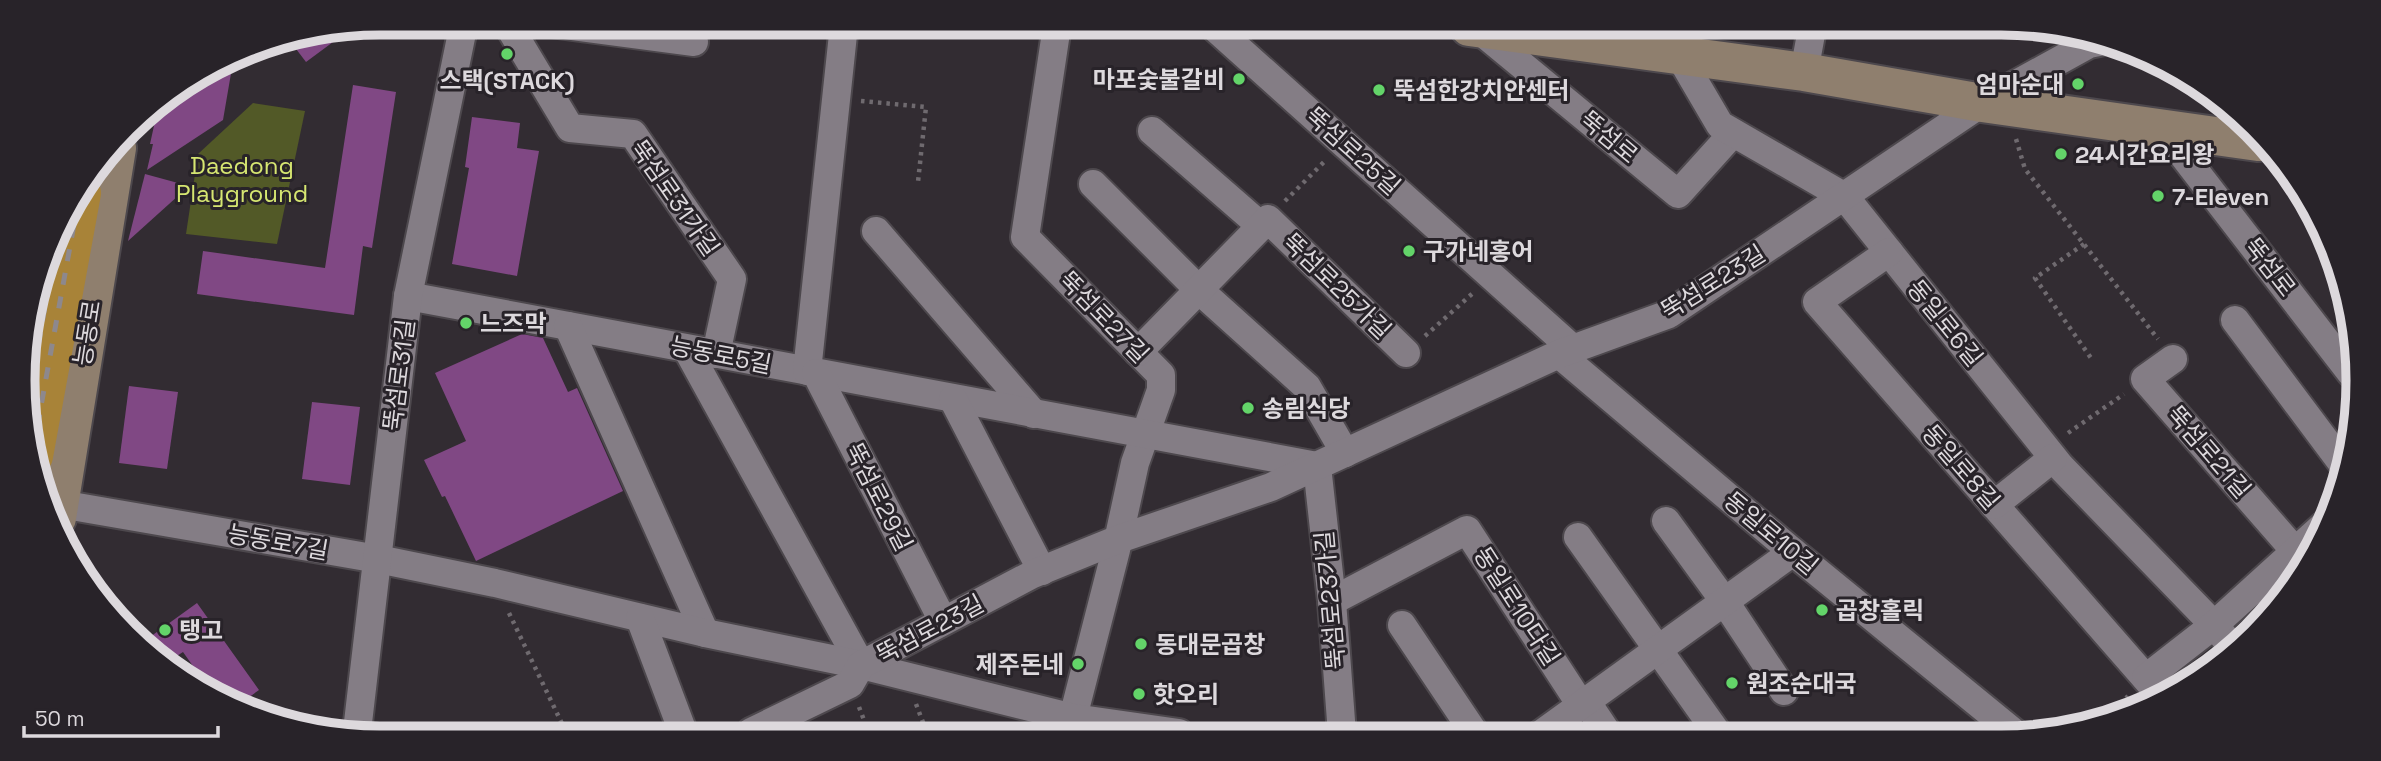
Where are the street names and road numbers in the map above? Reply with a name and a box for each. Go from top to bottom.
street label: 뚝섬로25길 [1299,100,1407,202]
street label: 뚝섬로 [1574,104,1644,170]
street label: 뚝섬로31가길 [624,134,726,262]
street label: 뚝섬로25가길 [1276,226,1398,346]
street label: 뚝섬로 [2237,231,2303,303]
street label: 뚝섬로23길 [1655,238,1771,326]
street label: 뚝섬로27길 [1053,264,1155,370]
street label: 동일로6길 [1901,273,1989,373]
street label: 능동로 [67,298,107,368]
street label: 뚝섬로31길 [377,317,421,433]
street label: 능동로5길 [668,330,774,380]
street label: 뚝섬로21길 [2160,399,2258,505]
street label: 동일로8길 [1915,418,2007,516]
street label: 뚝섬로29길 [839,438,919,556]
street label: 동일로10길 [1717,485,1825,581]
street label: 능동로7길 [225,518,331,566]
street label: 뚝섬로23가길 [1308,529,1352,671]
street label: 동일로10다길 [1467,541,1567,671]
street label: 뚝섬로23길 [871,588,989,670]

